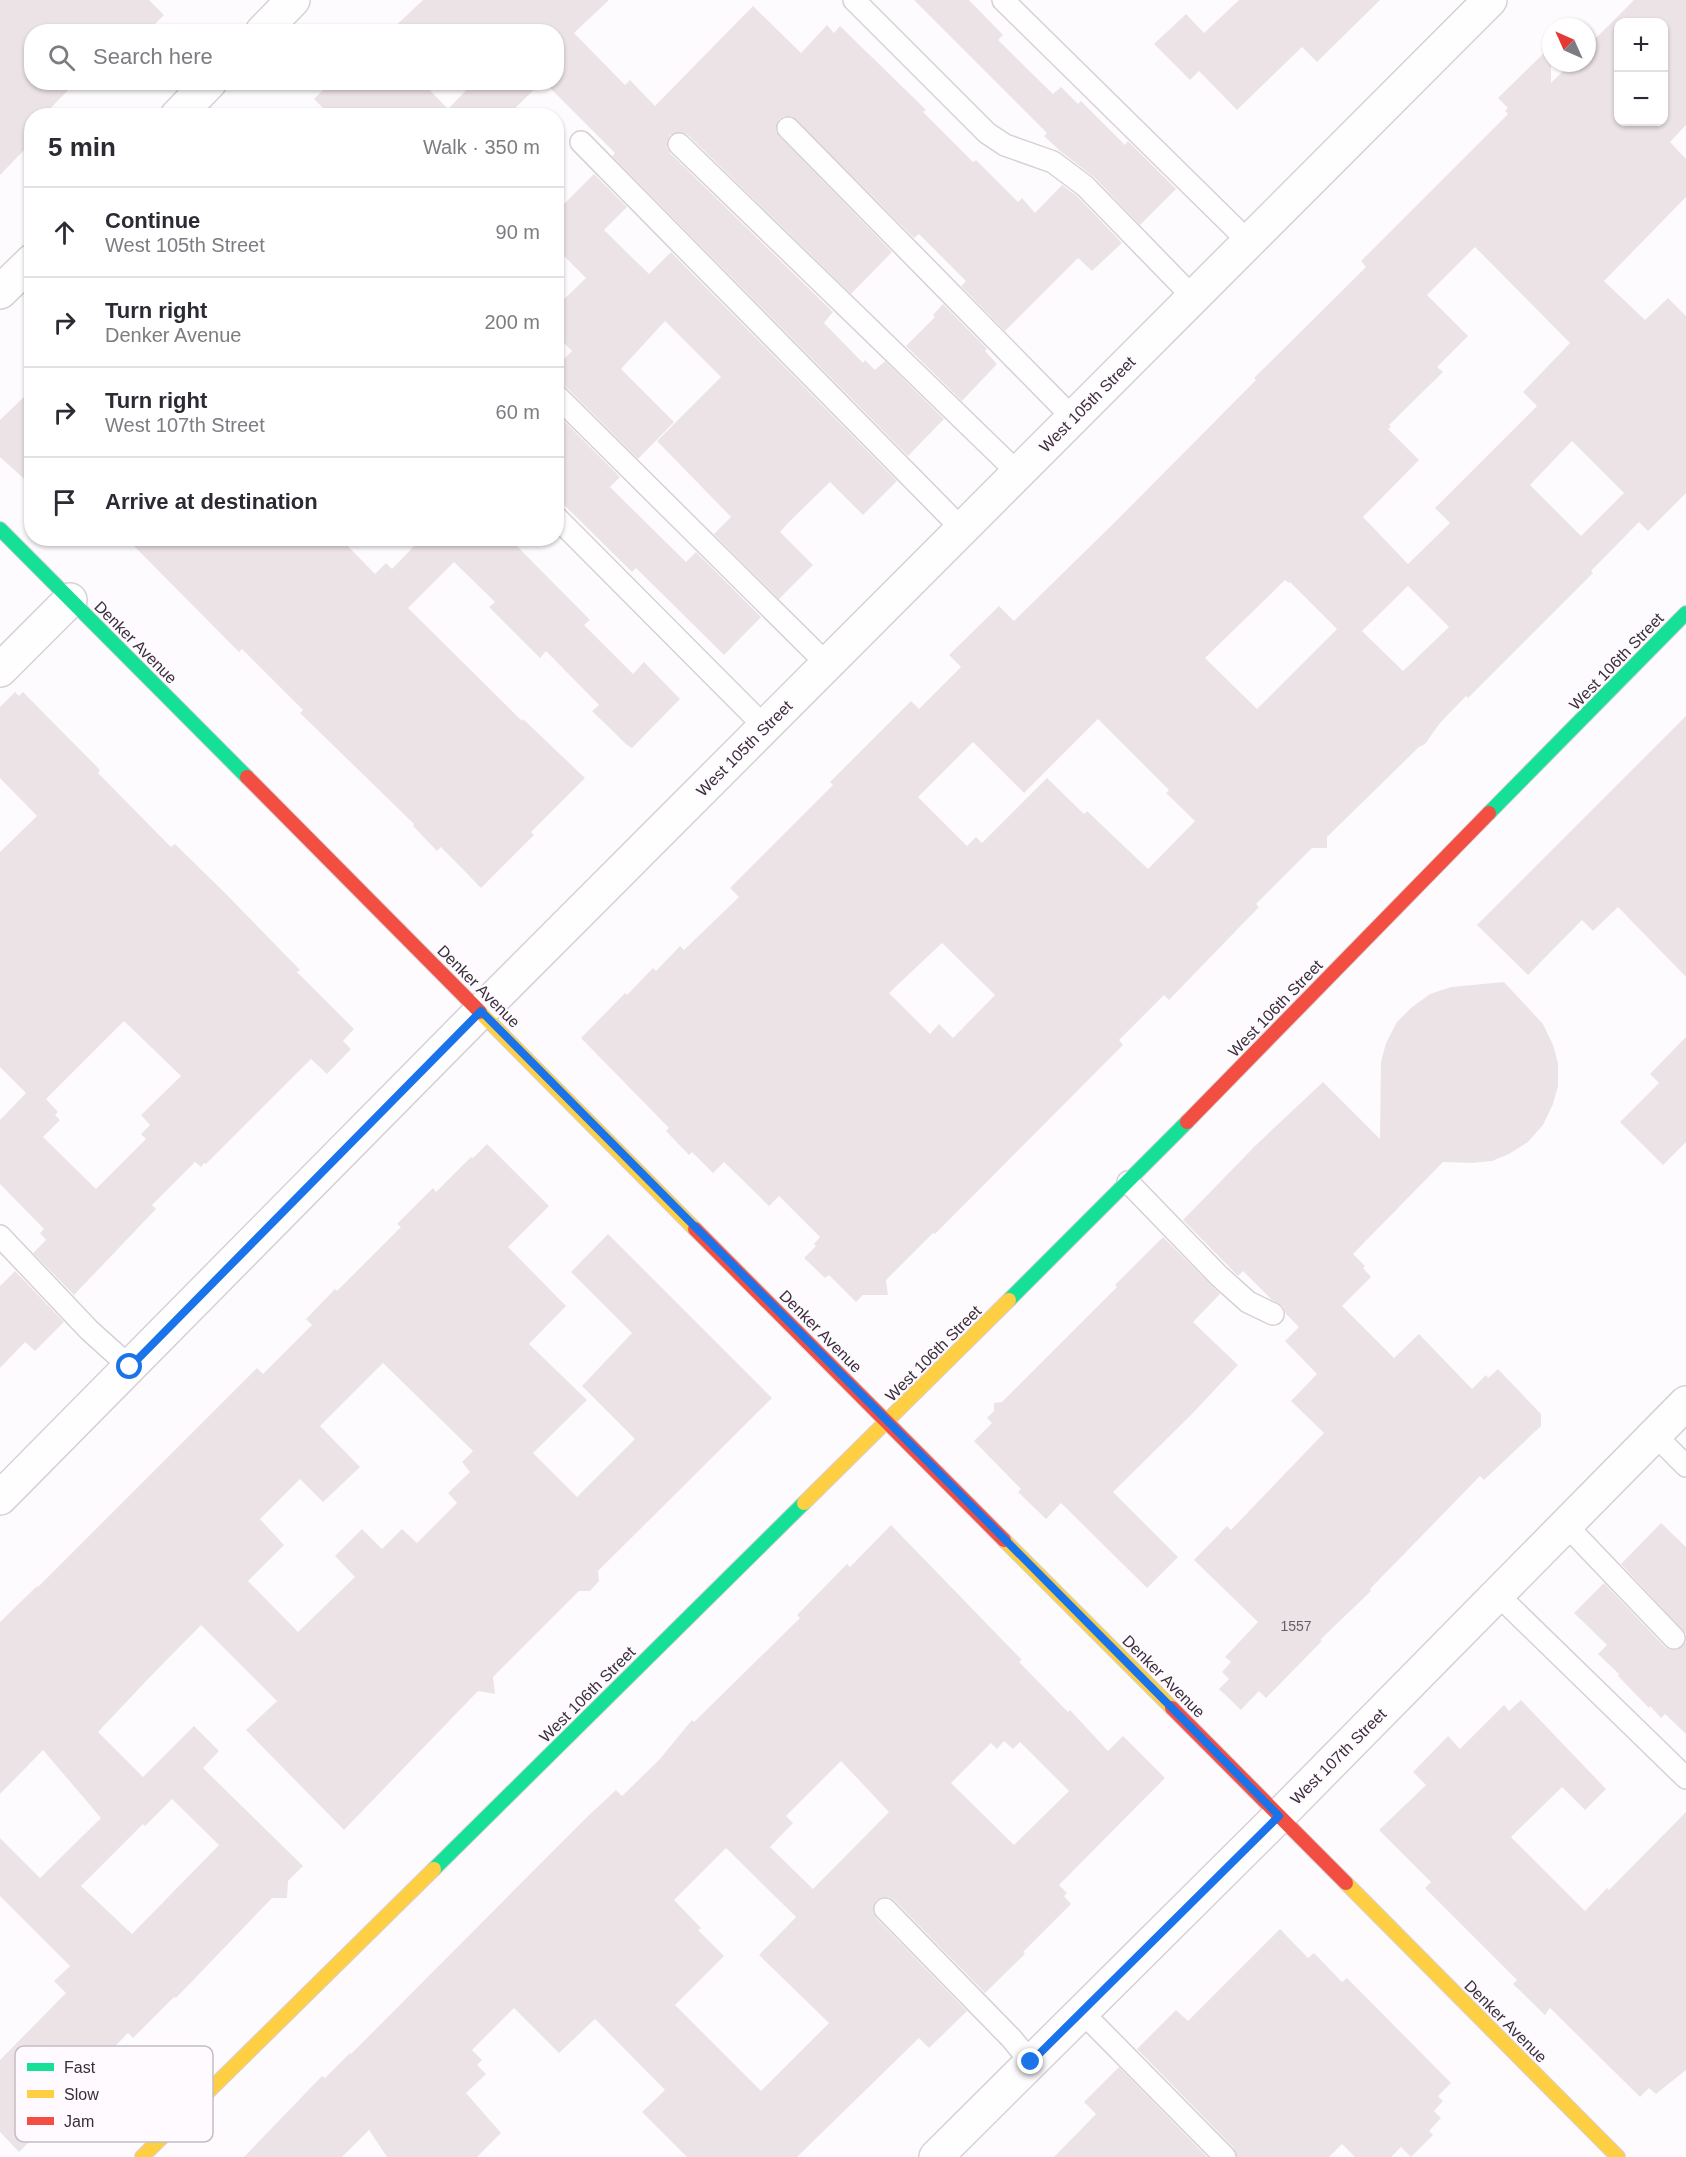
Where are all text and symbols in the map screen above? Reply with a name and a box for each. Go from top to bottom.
north arrow [1542,18,1596,72]
map controls [1614,18,1668,126]
button: + [1614,18,1668,72]
search box [24,24,564,90]
icon: search [45,41,78,74]
text: Search here [93,44,213,69]
button: − [1614,72,1668,126]
text: 5 min [48,132,116,162]
text: Walk · 350 m [423,136,540,158]
text: Continue [105,208,200,233]
icon: ahead [48,216,81,249]
text: 90 m [496,221,540,243]
text: West 105th Street [105,234,265,256]
text: Turn right [105,298,207,323]
icon: right [48,306,81,339]
text: 200 m [484,311,540,333]
text: Denker Avenue [105,324,241,346]
street label: West 105th Street [1036,353,1139,456]
text: Turn right [105,388,207,413]
icon: right [48,396,81,429]
text: 60 m [496,401,540,423]
text: West 107th Street [105,414,265,436]
icon: arrive [48,486,81,519]
text: Arrive at destination [105,489,318,514]
street label: Denker Avenue [91,598,180,687]
street label: West 106th Street [1566,609,1667,713]
street label: West 105th Street [693,697,796,800]
street label: Denker Avenue [434,942,523,1031]
street label: West 106th Street [1225,956,1326,1060]
street label: Denker Avenue [776,1287,865,1376]
street label: West 106th Street [882,1302,985,1405]
route start [116,1353,142,1379]
house number: 1557 [1280,1618,1312,1634]
street label: Denker Avenue [1119,1632,1208,1721]
street label: West 106th Street [536,1643,639,1746]
street label: West 107th Street [1287,1705,1390,1808]
street label: Denker Avenue [1461,1977,1550,2066]
legend [15,2046,213,2142]
route end [1017,2048,1043,2074]
text: Fast [64,2059,96,2076]
text: Slow [64,2086,99,2103]
text: Jam [64,2113,94,2130]

